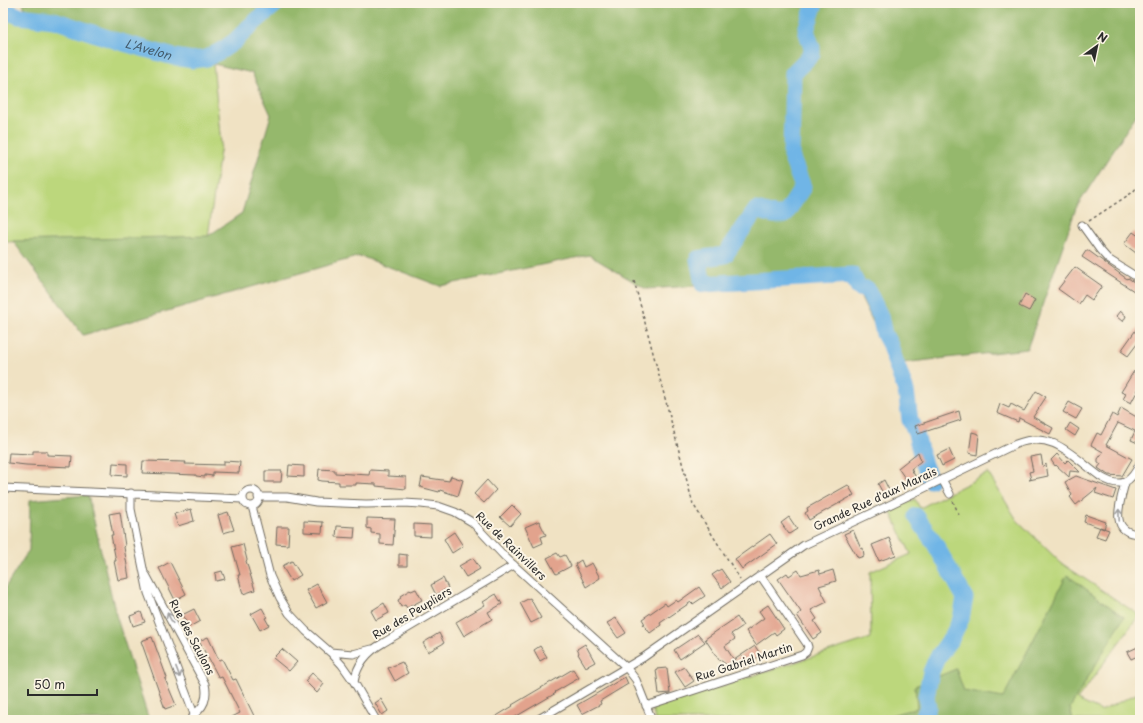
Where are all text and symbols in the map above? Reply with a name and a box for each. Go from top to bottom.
north arrow [1077,26,1117,66]
text: N [1094,28,1111,47]
water label: L'Avelon [123,34,174,64]
street label: Grande Rue d'aux Marais [810,462,939,535]
street label: Rue de Rainvillers [472,507,551,584]
one-way arrow [1116,509,1123,522]
street label: Rue des Peupliers [369,582,455,643]
street label: Rue des Saulons [165,596,220,678]
one-way arrow [166,613,173,625]
street label: Rue Gabriel Martin [693,638,795,685]
one-way arrow [174,666,182,678]
scale bar [28,671,97,697]
text: 50 m [34,675,65,693]

